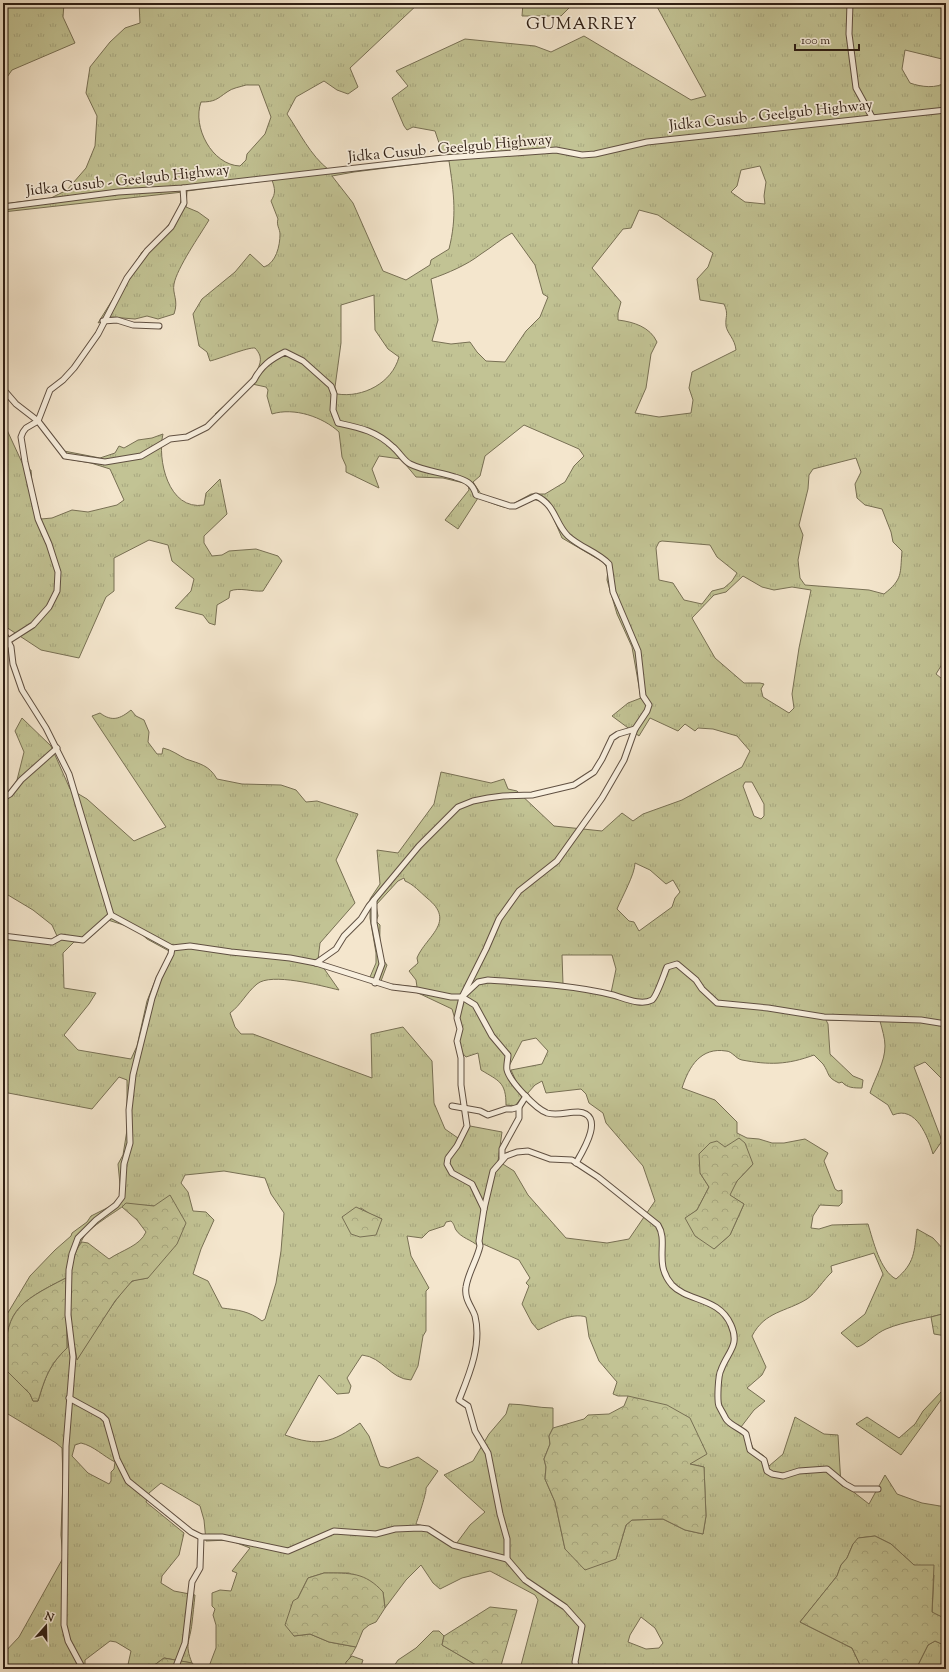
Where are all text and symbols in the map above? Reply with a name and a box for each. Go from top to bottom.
district label: GUMARREY [526,13,638,37]
scale bar [795,26,859,52]
text: 100 m [801,32,830,50]
street label: Jidka Cusub - Geelgub Highway [667,95,875,137]
street label: Jidka Cusub - Geelgub Highway [346,130,553,168]
street label: Jidka Cusub - Geelgub Highway [24,160,232,202]
north arrow [26,1606,66,1646]
text: N [41,1608,56,1627]

